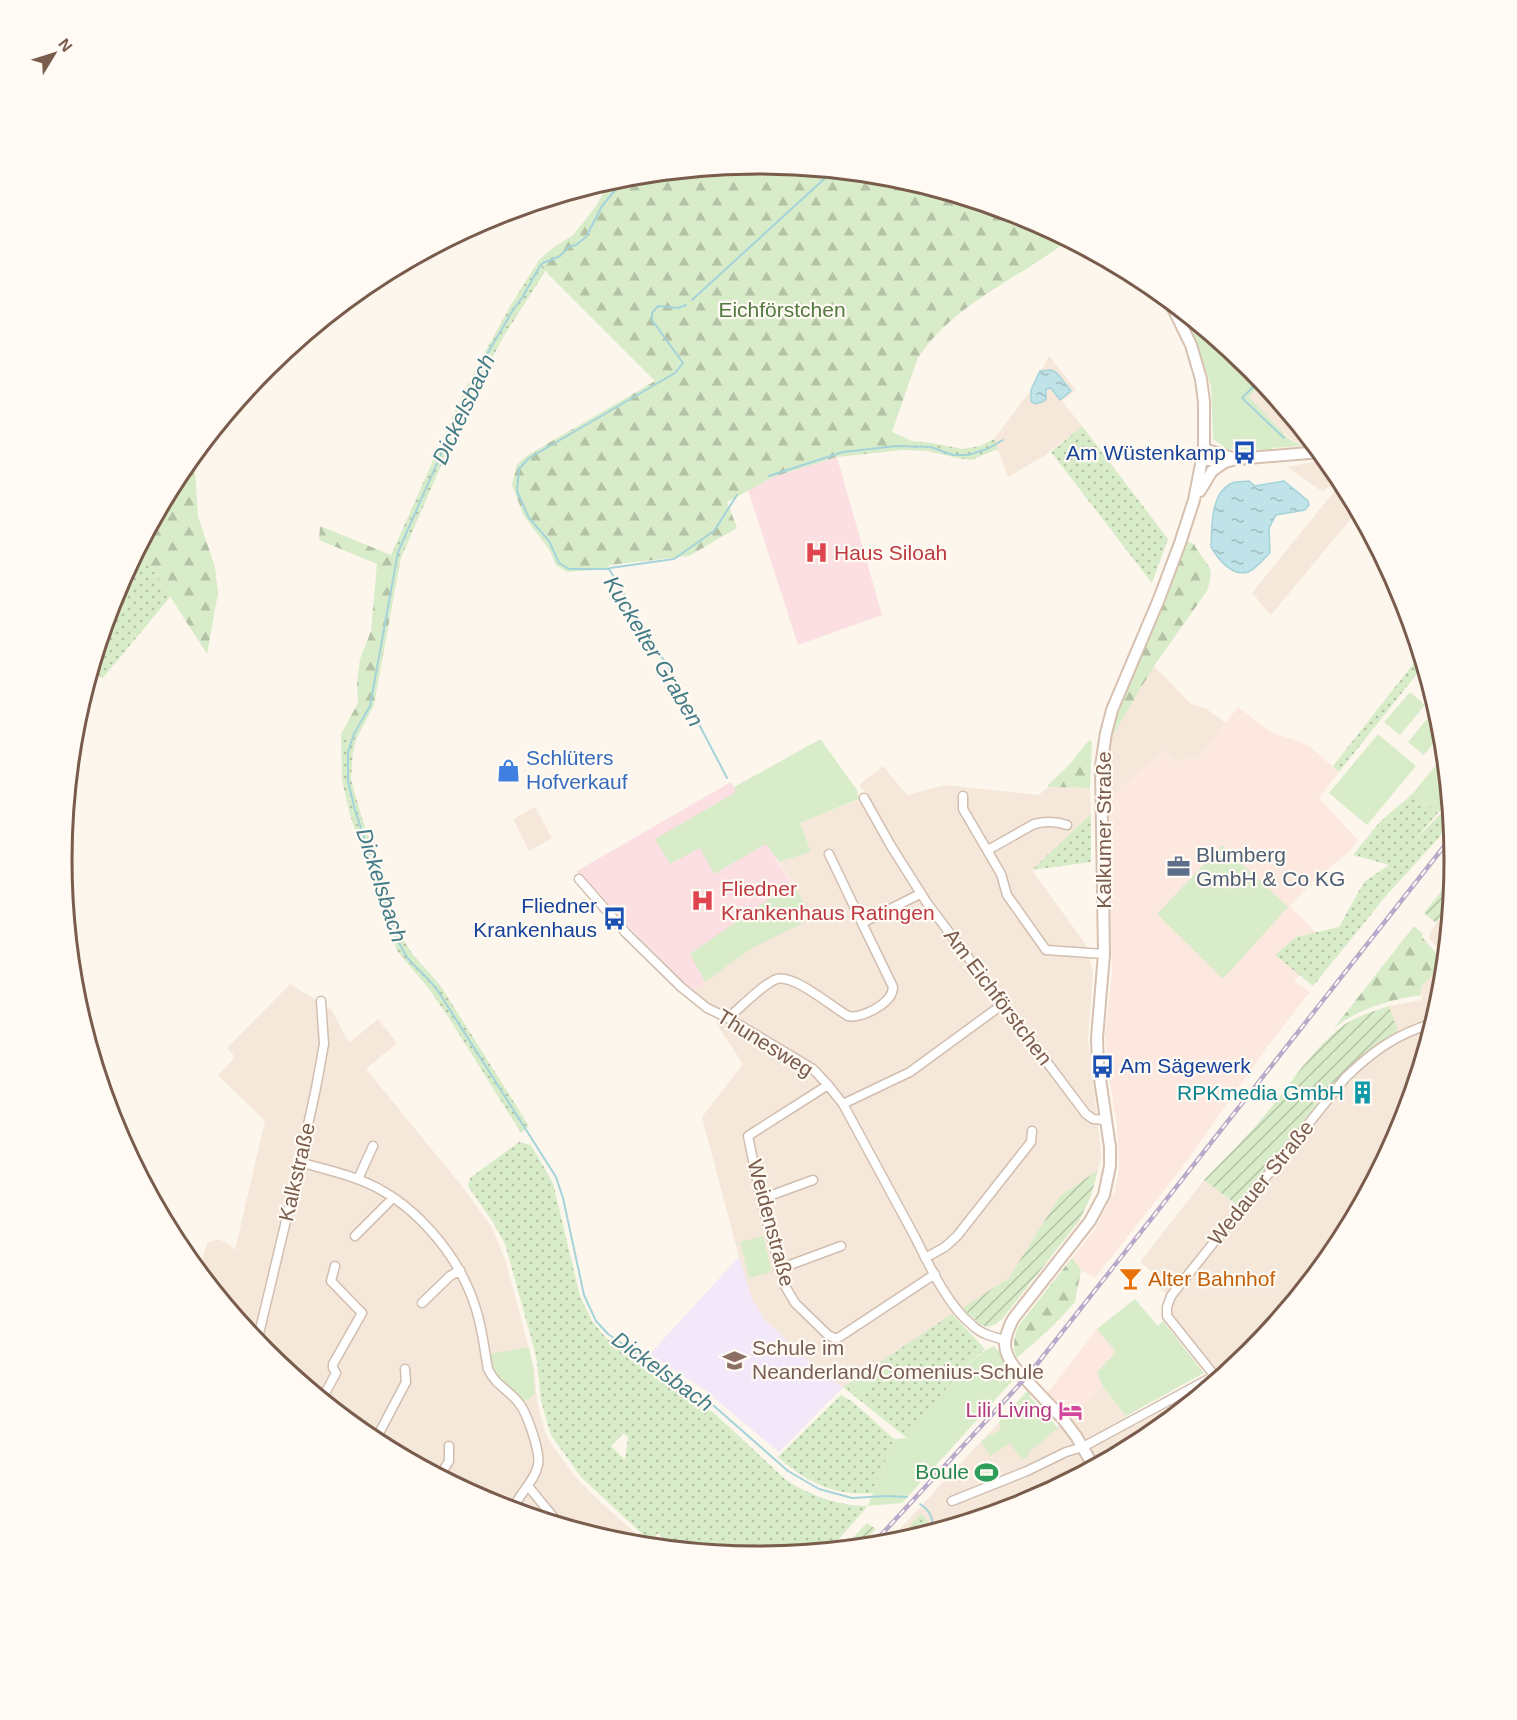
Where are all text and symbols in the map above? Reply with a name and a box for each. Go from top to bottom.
north arrow [24,24,84,84]
text: N [55,35,76,55]
park label: Eichförstchen [718,298,846,321]
water label: Dickelsbach [427,350,500,468]
bus stop icon: Am Wüstenkamp [1231,440,1257,466]
place label: Am Wüstenkamp [1066,441,1226,464]
hospital icon: Haus Siloah [803,540,829,566]
place label: Haus Siloah [834,541,947,564]
water label: Kuckelter Graben [599,571,708,731]
place label: Schlüters Hofverkauf [526,746,628,793]
street label: Kalkumer Straße [1092,751,1115,909]
shop icon: Schlüters Hofverkauf [495,757,521,783]
water label: Dickelsbach [351,825,412,945]
place label: Blumberg GmbH & Co KG [1196,843,1345,890]
office icon: Blumberg GmbH & Co KG [1165,854,1191,880]
place label: Fliedner Krankenhaus Ratingen [721,877,935,924]
hospital icon: Fliedner Krankenhaus Ratingen [690,888,716,914]
place label: Fliedner Krankenhaus [473,894,597,941]
bus stop icon: Fliedner Krankenhaus [602,905,628,931]
street label: Am Eichförstchen [940,924,1057,1069]
street label: Thunesweg [713,1004,817,1081]
bus stop icon: Am Sägewerk [1089,1053,1115,1079]
place label: Am Sägewerk [1120,1054,1251,1077]
building icon: RPKmedia GmbH [1349,1080,1375,1106]
place label: RPKmedia GmbH [1177,1081,1344,1104]
street label: Wedauer Straße [1203,1116,1318,1250]
street label: Kalkstraße [274,1120,319,1223]
street label: Weidenstraße [744,1157,799,1289]
bar icon: Alter Bahnhof [1117,1266,1143,1292]
place label: Alter Bahnhof [1148,1267,1275,1290]
water label: Dickelsbach [607,1326,718,1416]
place label: Schule im Neanderland/Comenius-Schule [752,1336,1044,1383]
school or university icon: Schule im Neanderland/Comenius-Schule [721,1347,747,1373]
hotel icon: Lili Living [1057,1397,1083,1423]
place label: Lili Living [966,1398,1052,1421]
sports icon: Boule [974,1459,1000,1485]
place label: Boule [915,1460,969,1483]

